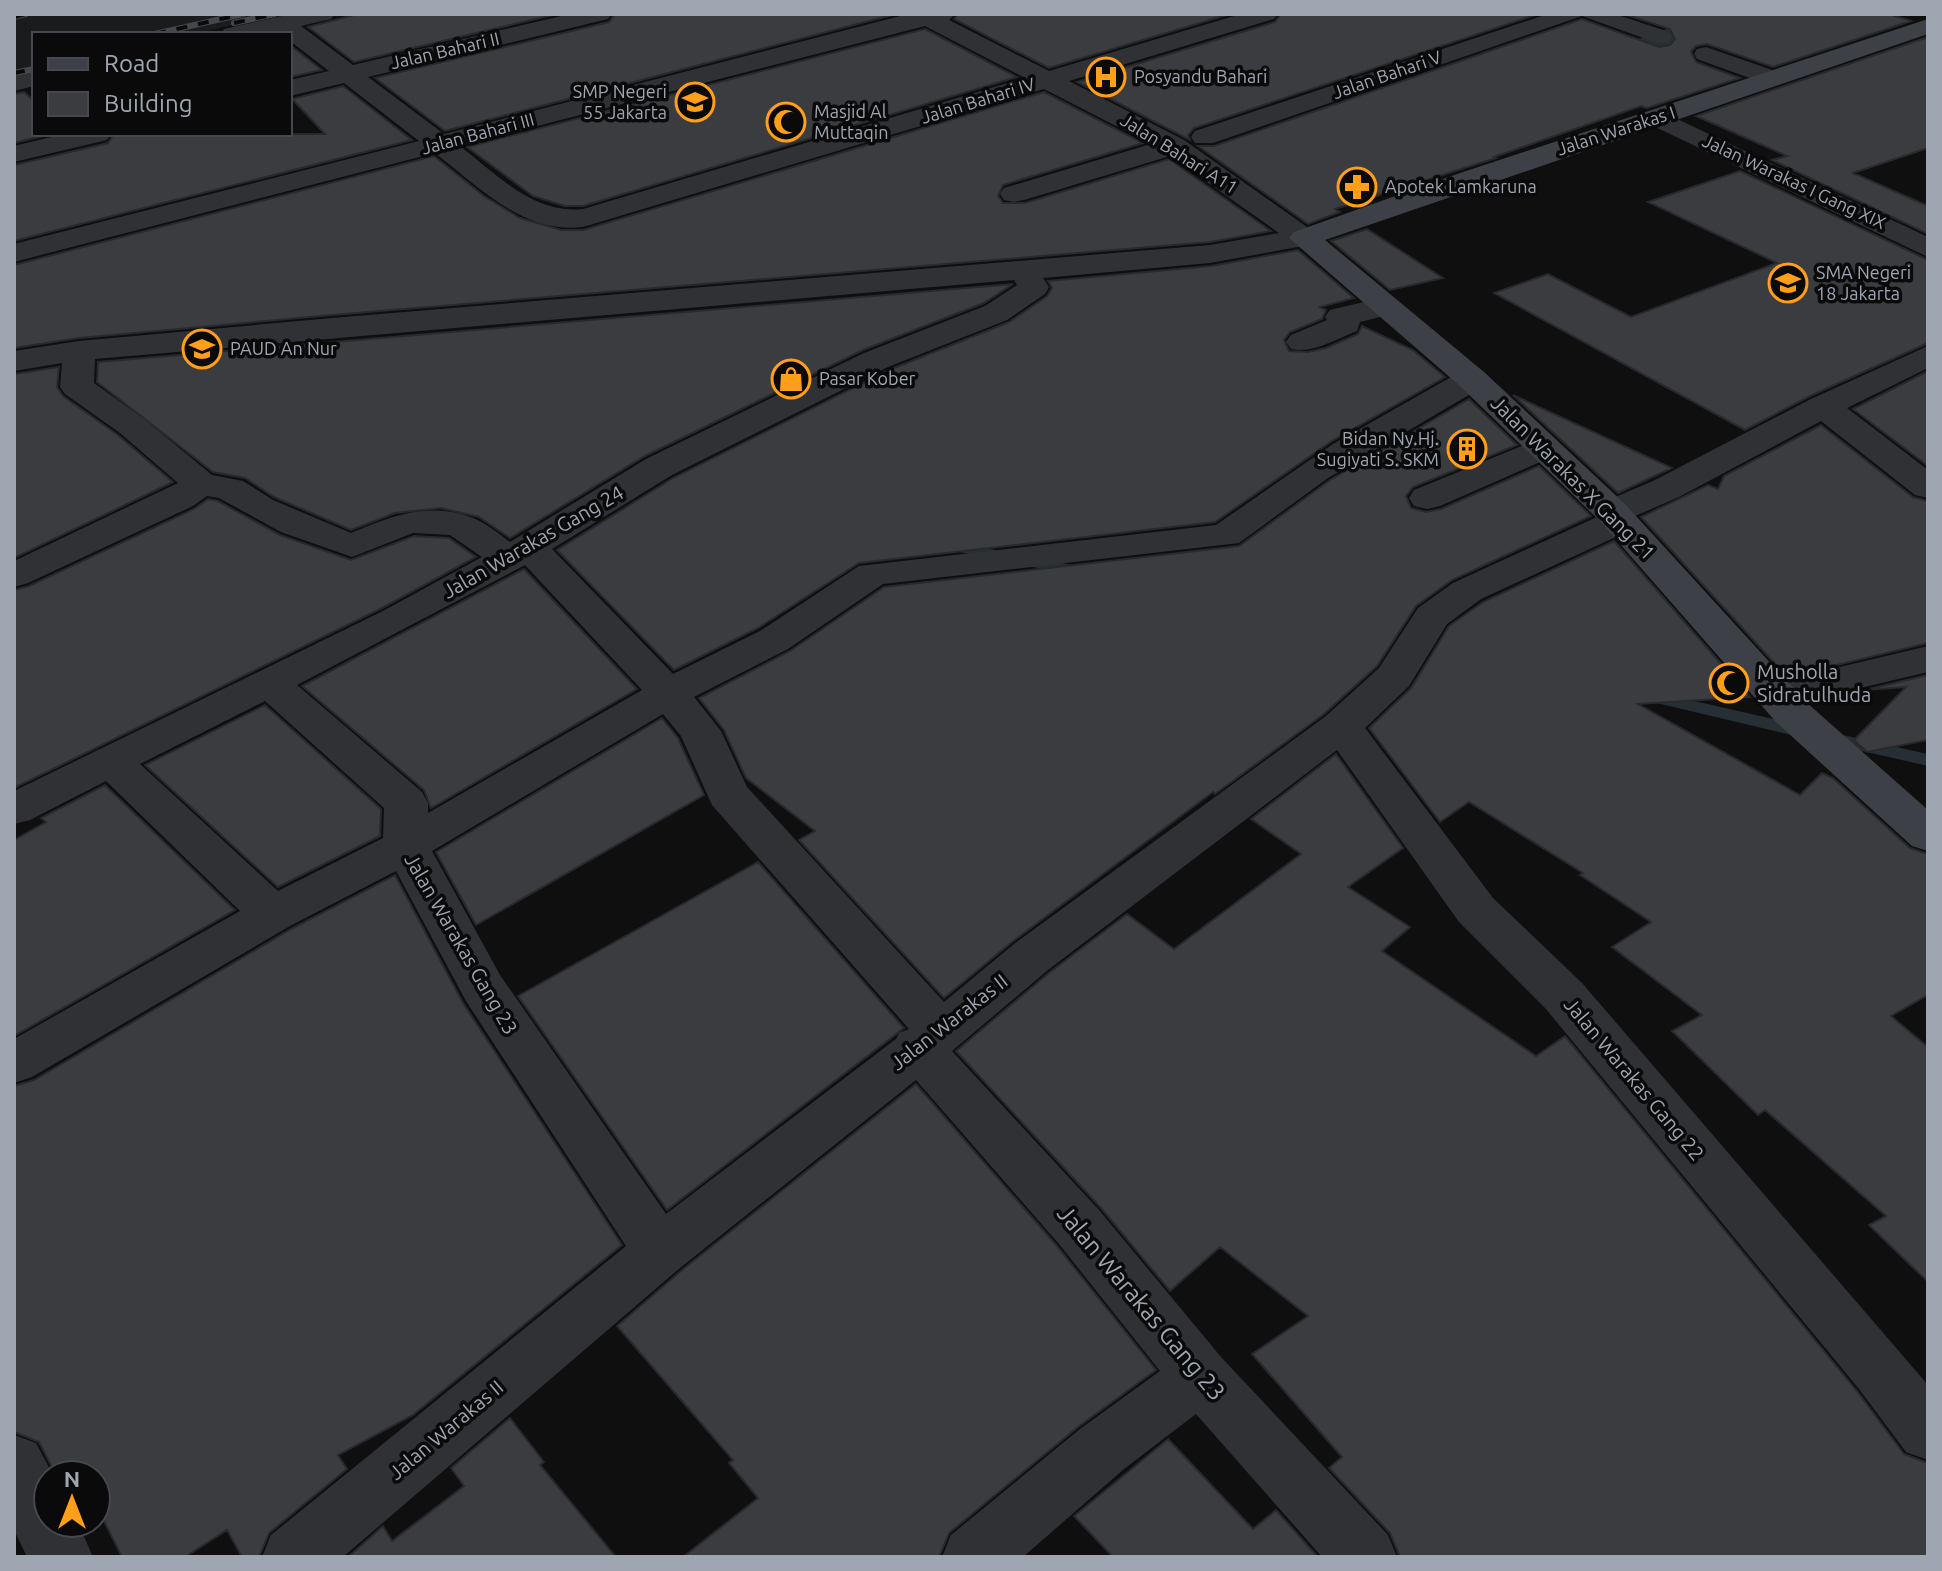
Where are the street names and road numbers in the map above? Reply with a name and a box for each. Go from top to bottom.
street label: Jalan Bahari II [388,28,501,72]
street label: Jalan Bahari V [1330,46,1444,102]
street label: Jalan Bahari IV [918,73,1038,127]
street label: Jalan Warakas I [1554,102,1677,159]
street label: Jalan Bahari III [419,108,536,158]
street label: Jalan Bahari A11 [1117,109,1242,197]
street label: Jalan Warakas I Gang XIX [1700,130,1889,232]
street label: Jalan Warakas X Gang 21 [1487,391,1660,564]
street label: Jalan Warakas Gang 24 [438,480,627,603]
street label: Jalan Warakas Gang 23 [400,849,523,1038]
street label: Jalan Warakas II [886,969,1012,1074]
street label: Jalan Warakas Gang 22 [1560,993,1709,1165]
street label: Jalan Warakas Gang 23 [1052,1200,1231,1406]
street label: Jalan Warakas II [384,1375,507,1484]

